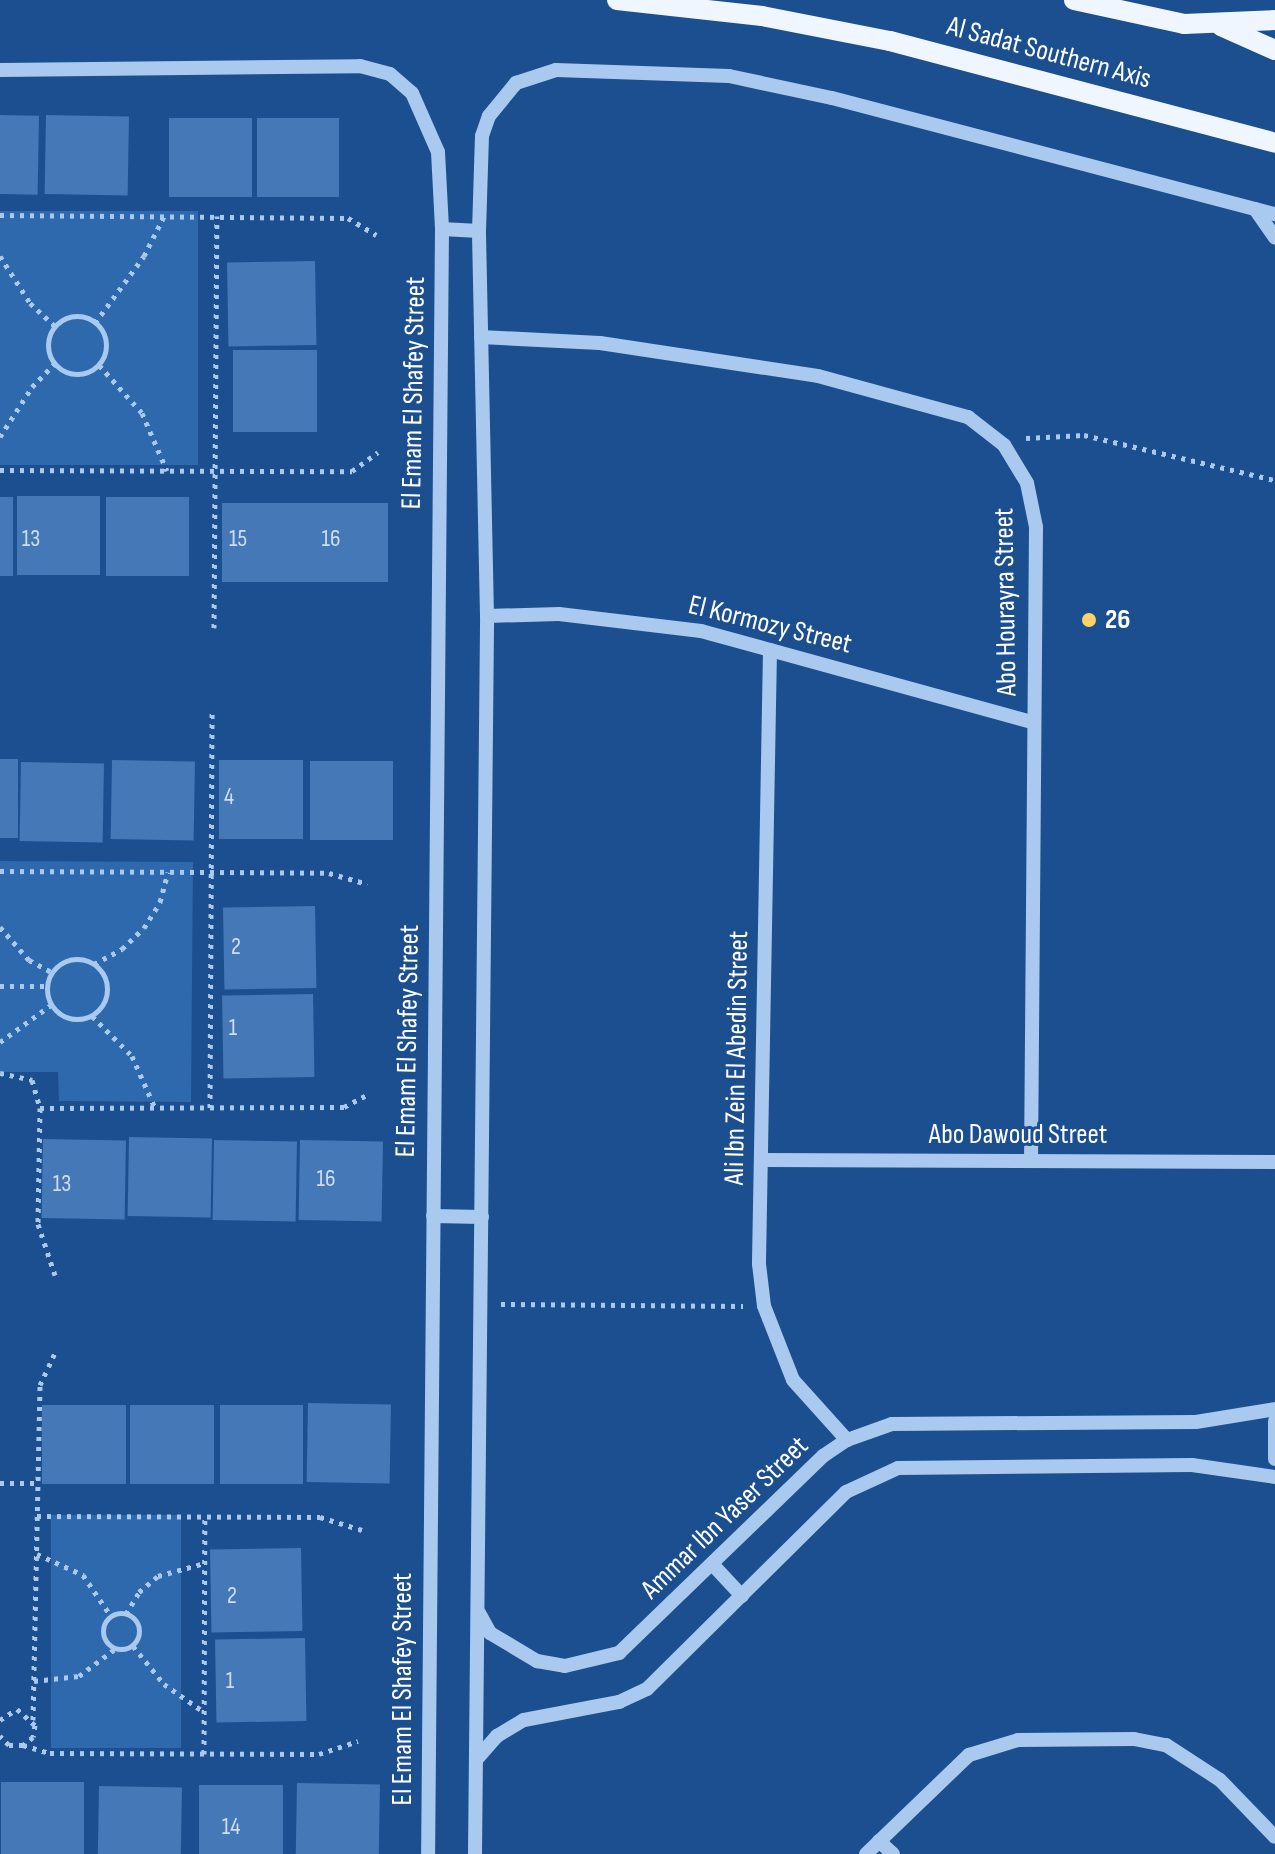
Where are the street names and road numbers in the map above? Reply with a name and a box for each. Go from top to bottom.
street label: Al Sadat Southern Axis [943,10,1155,96]
street label: El Emam El Shafey Street [395,276,433,510]
street label: Abo Hourayra Street [988,507,1024,697]
street label: El Kormozy Street [685,589,855,661]
street label: El Emam El Shafey Street [389,924,427,1158]
street label: Ali Ibn Zein El Abedin Street [718,931,756,1185]
street label: Abo Dawoud Street [929,1118,1107,1152]
street label: Ammar Ibn Yaser Street [634,1430,816,1606]
street label: El Emam El Shafey Street [386,1573,420,1805]

